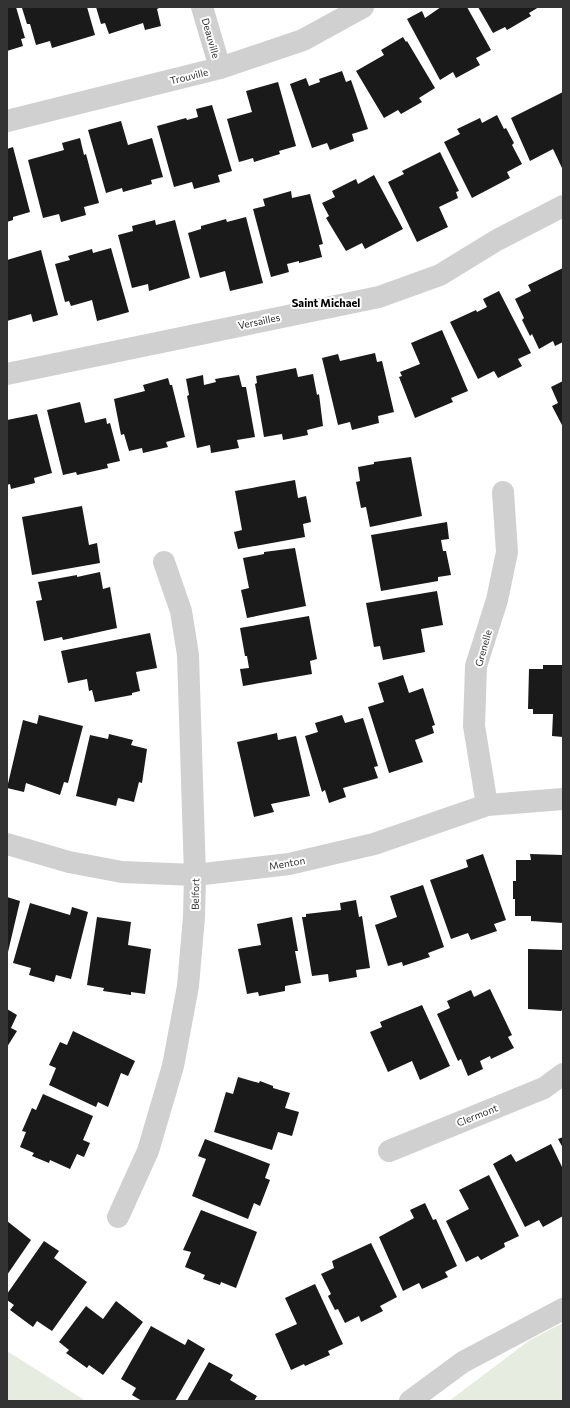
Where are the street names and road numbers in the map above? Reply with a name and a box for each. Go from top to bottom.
street label: Deauville [200,16,222,60]
street label: Trouville [169,65,209,87]
street label: Versailles [237,311,281,331]
street label: Grenelle [472,628,494,668]
street label: Menton [268,854,306,872]
street label: Belfort [189,878,201,910]
street label: Clermont [455,1101,499,1129]

